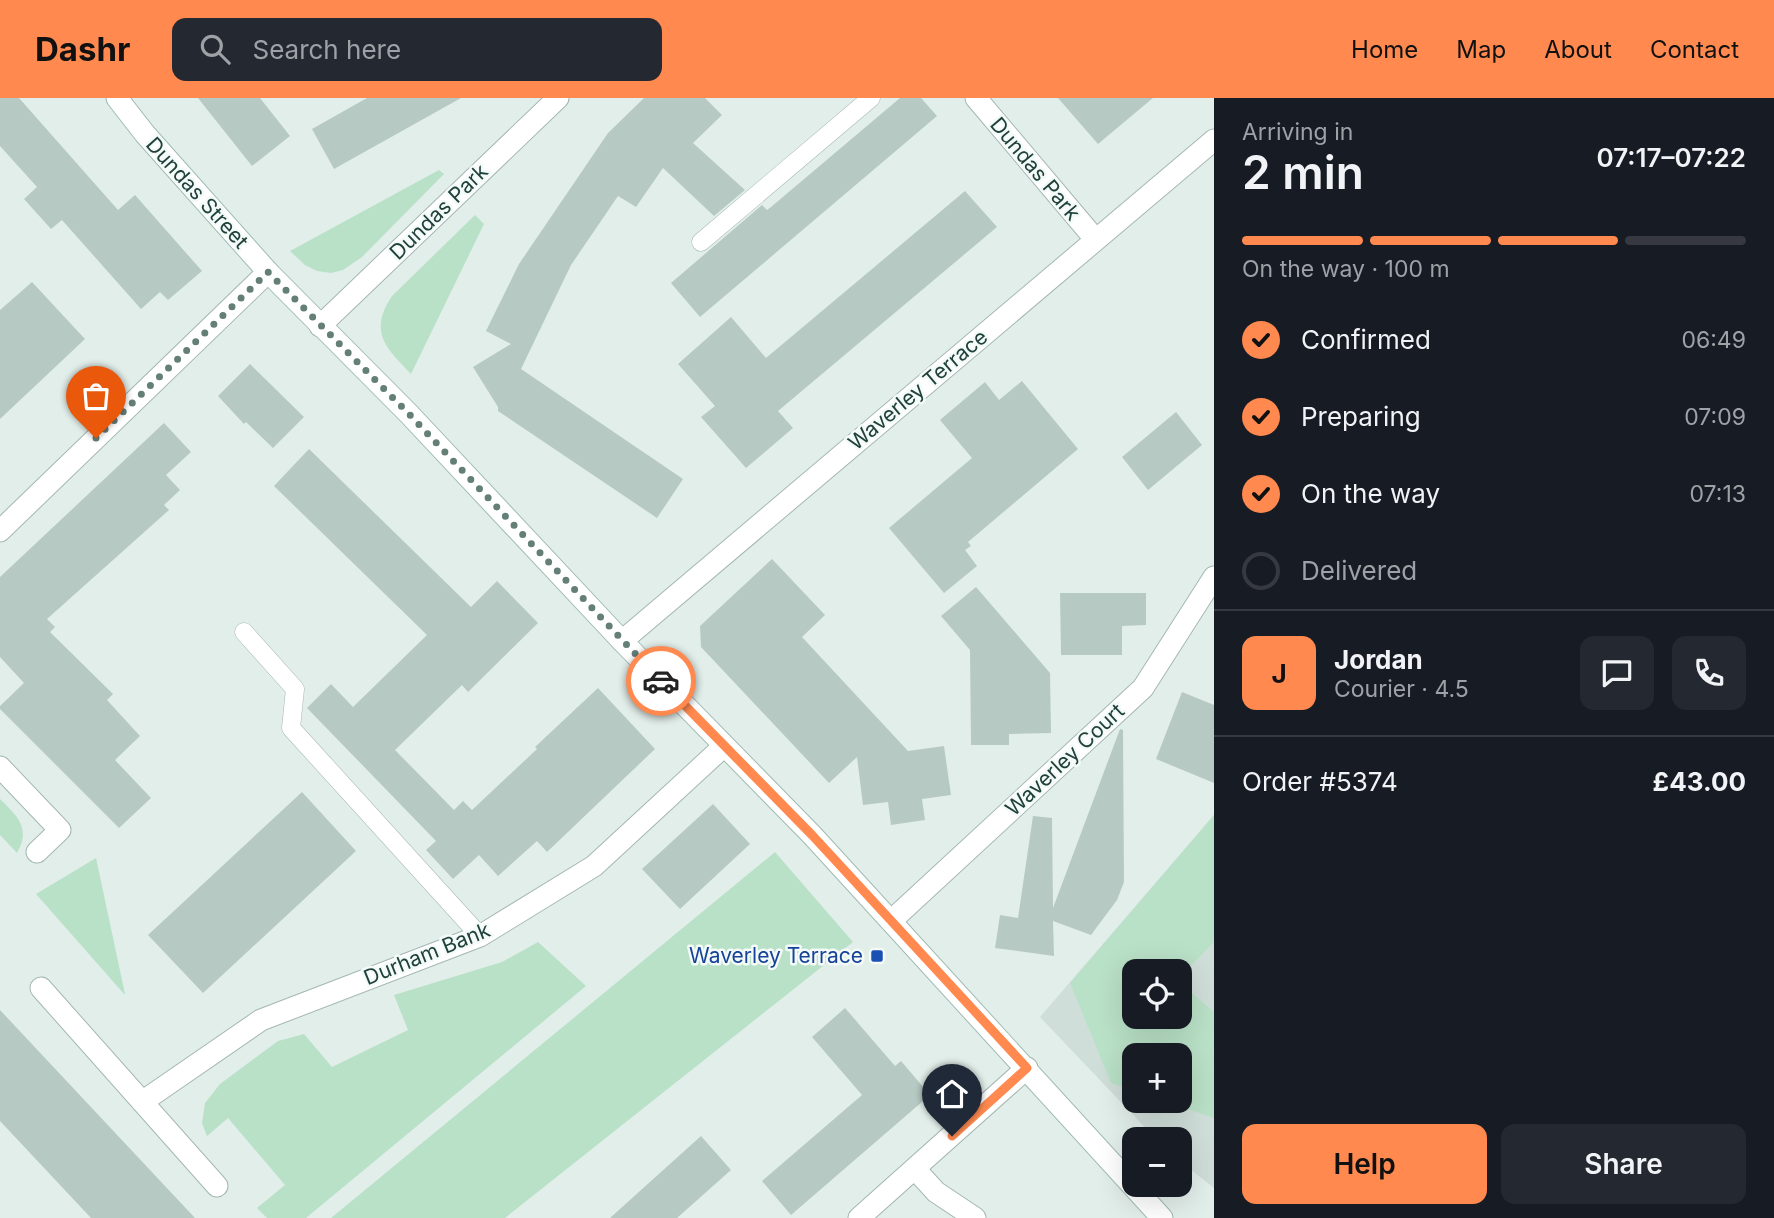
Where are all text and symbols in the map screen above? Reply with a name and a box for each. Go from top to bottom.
search box [172,18,662,81]
text: Dashr [35,29,130,69]
icon: search [196,30,234,68]
text: Search here [252,34,401,65]
text: Home [1351,35,1418,64]
text: Map [1456,35,1506,64]
text: About [1544,35,1612,64]
text: Contact [1650,35,1739,64]
street label: Dundas Park [985,112,1086,226]
text: Arriving in [1242,118,1353,146]
street label: Dundas Street [141,132,254,253]
text: 07:17–07:22 [1597,142,1746,173]
text: 2 min [1242,144,1364,200]
street label: Dundas Park [384,158,493,265]
text: On the way · 100 m [1242,255,1450,283]
icon: check [1242,321,1280,359]
street label: Waverley Terrace [843,324,992,455]
text: Confirmed [1301,324,1431,355]
text: 06:49 [1681,326,1746,354]
pin [66,366,126,438]
icon: bag [77,377,115,415]
icon: check [1242,398,1280,436]
text: Preparing [1301,401,1421,432]
text: 07:09 [1684,403,1746,431]
icon: check [1242,475,1280,513]
text: On the way [1301,478,1440,509]
text: 07:13 [1690,480,1746,508]
text: Delivered [1301,555,1417,586]
button: chat [1580,636,1654,710]
button: phone [1672,636,1746,710]
text: Jordan [1334,644,1423,675]
courier [626,646,696,716]
text: J [1271,658,1287,689]
icon: car [642,662,680,700]
text: Courier · 4.5 [1334,675,1469,703]
street label: Waverley Court [1000,698,1129,821]
text: Order #5374 [1242,766,1398,797]
text: £43.00 [1653,766,1746,797]
street label: Durham Bank [360,917,494,990]
place label: Waverley Terrace [689,943,863,968]
marker: Waverley Terrace [869,948,885,964]
map controls [1122,959,1192,1197]
button: locate [1122,959,1192,1029]
button: + [1122,1043,1192,1113]
pin [922,1064,982,1136]
icon: home [933,1075,971,1113]
button: Help [1242,1124,1487,1204]
button: Share [1501,1124,1746,1204]
button: − [1122,1127,1192,1197]

